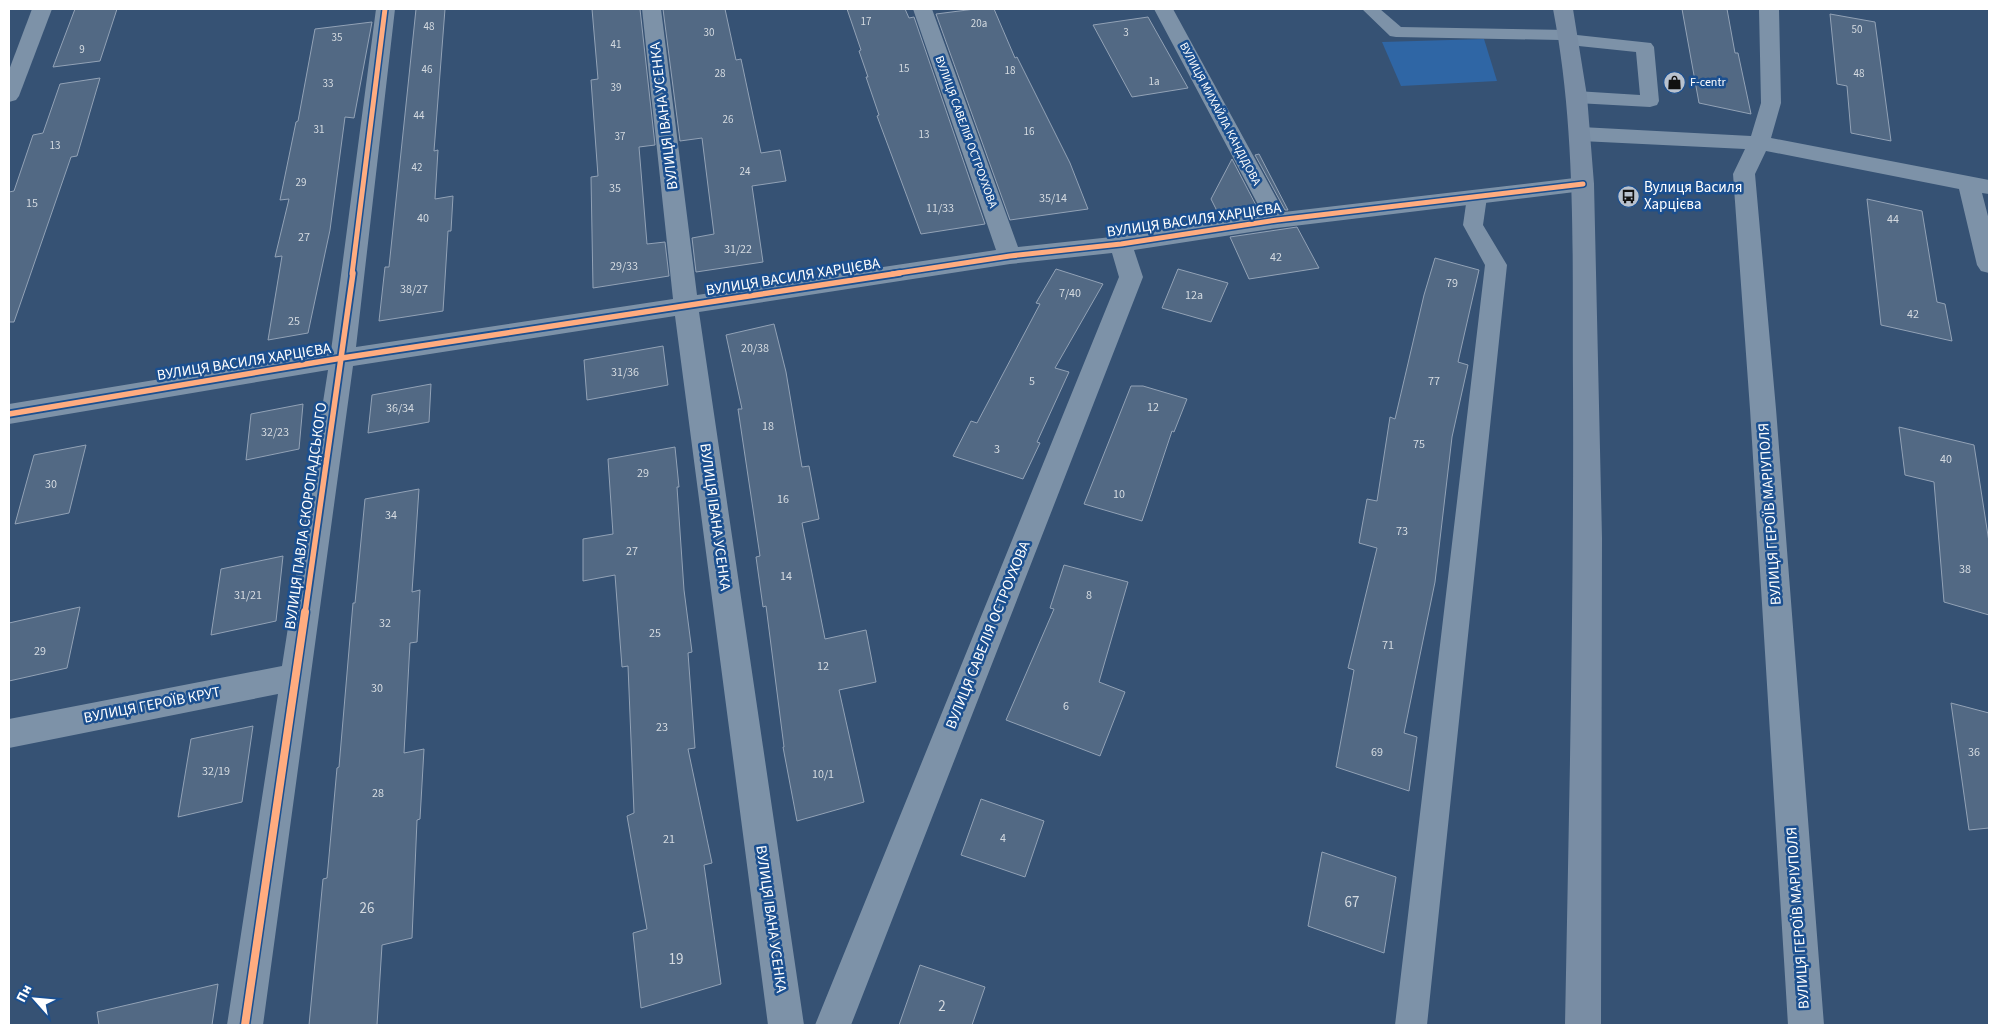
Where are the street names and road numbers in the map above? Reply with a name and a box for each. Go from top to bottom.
street label: ВУЛИЦЯ МИХАЙЛА КАНДІДОВА [1175,39,1265,189]
street label: ВУЛИЦЯ ІВАНА УСЕНКА [644,40,683,191]
street label: ВУЛИЦЯ САВЕЛІЯ ОСТРОУХОВА [930,53,1002,211]
street label: ВУЛИЦЯ ВАСИЛЯ ХАРЦІЄВА [1105,197,1283,243]
street label: ВУЛИЦЯ ВАСИЛЯ ХАРЦІЄВА [704,253,882,301]
street label: ВУЛИЦЯ ВАСИЛЯ ХАРЦІЄВА [155,338,333,386]
street label: ВУЛИЦЯ ПАВЛА СКОРОПАДСЬКОГО [280,401,332,631]
street label: ВУЛИЦЯ ГЕРОЇВ МАРІУПОЛЯ [1753,422,1787,606]
street label: ВУЛИЦЯ ІВАНА УСЕНКА [694,442,736,593]
street label: ВУЛИЦЯ САВЕЛІЯ ОСТРОУХОВА [941,537,1036,732]
street label: ВУЛИЦЯ ГЕРОЇВ КРУТ [82,681,222,729]
street label: ВУЛИЦЯ ГЕРОЇВ МАРІУПОЛЯ [1781,826,1815,1010]
street label: ВУЛИЦЯ ІВАНА УСЕНКА [750,844,792,995]

